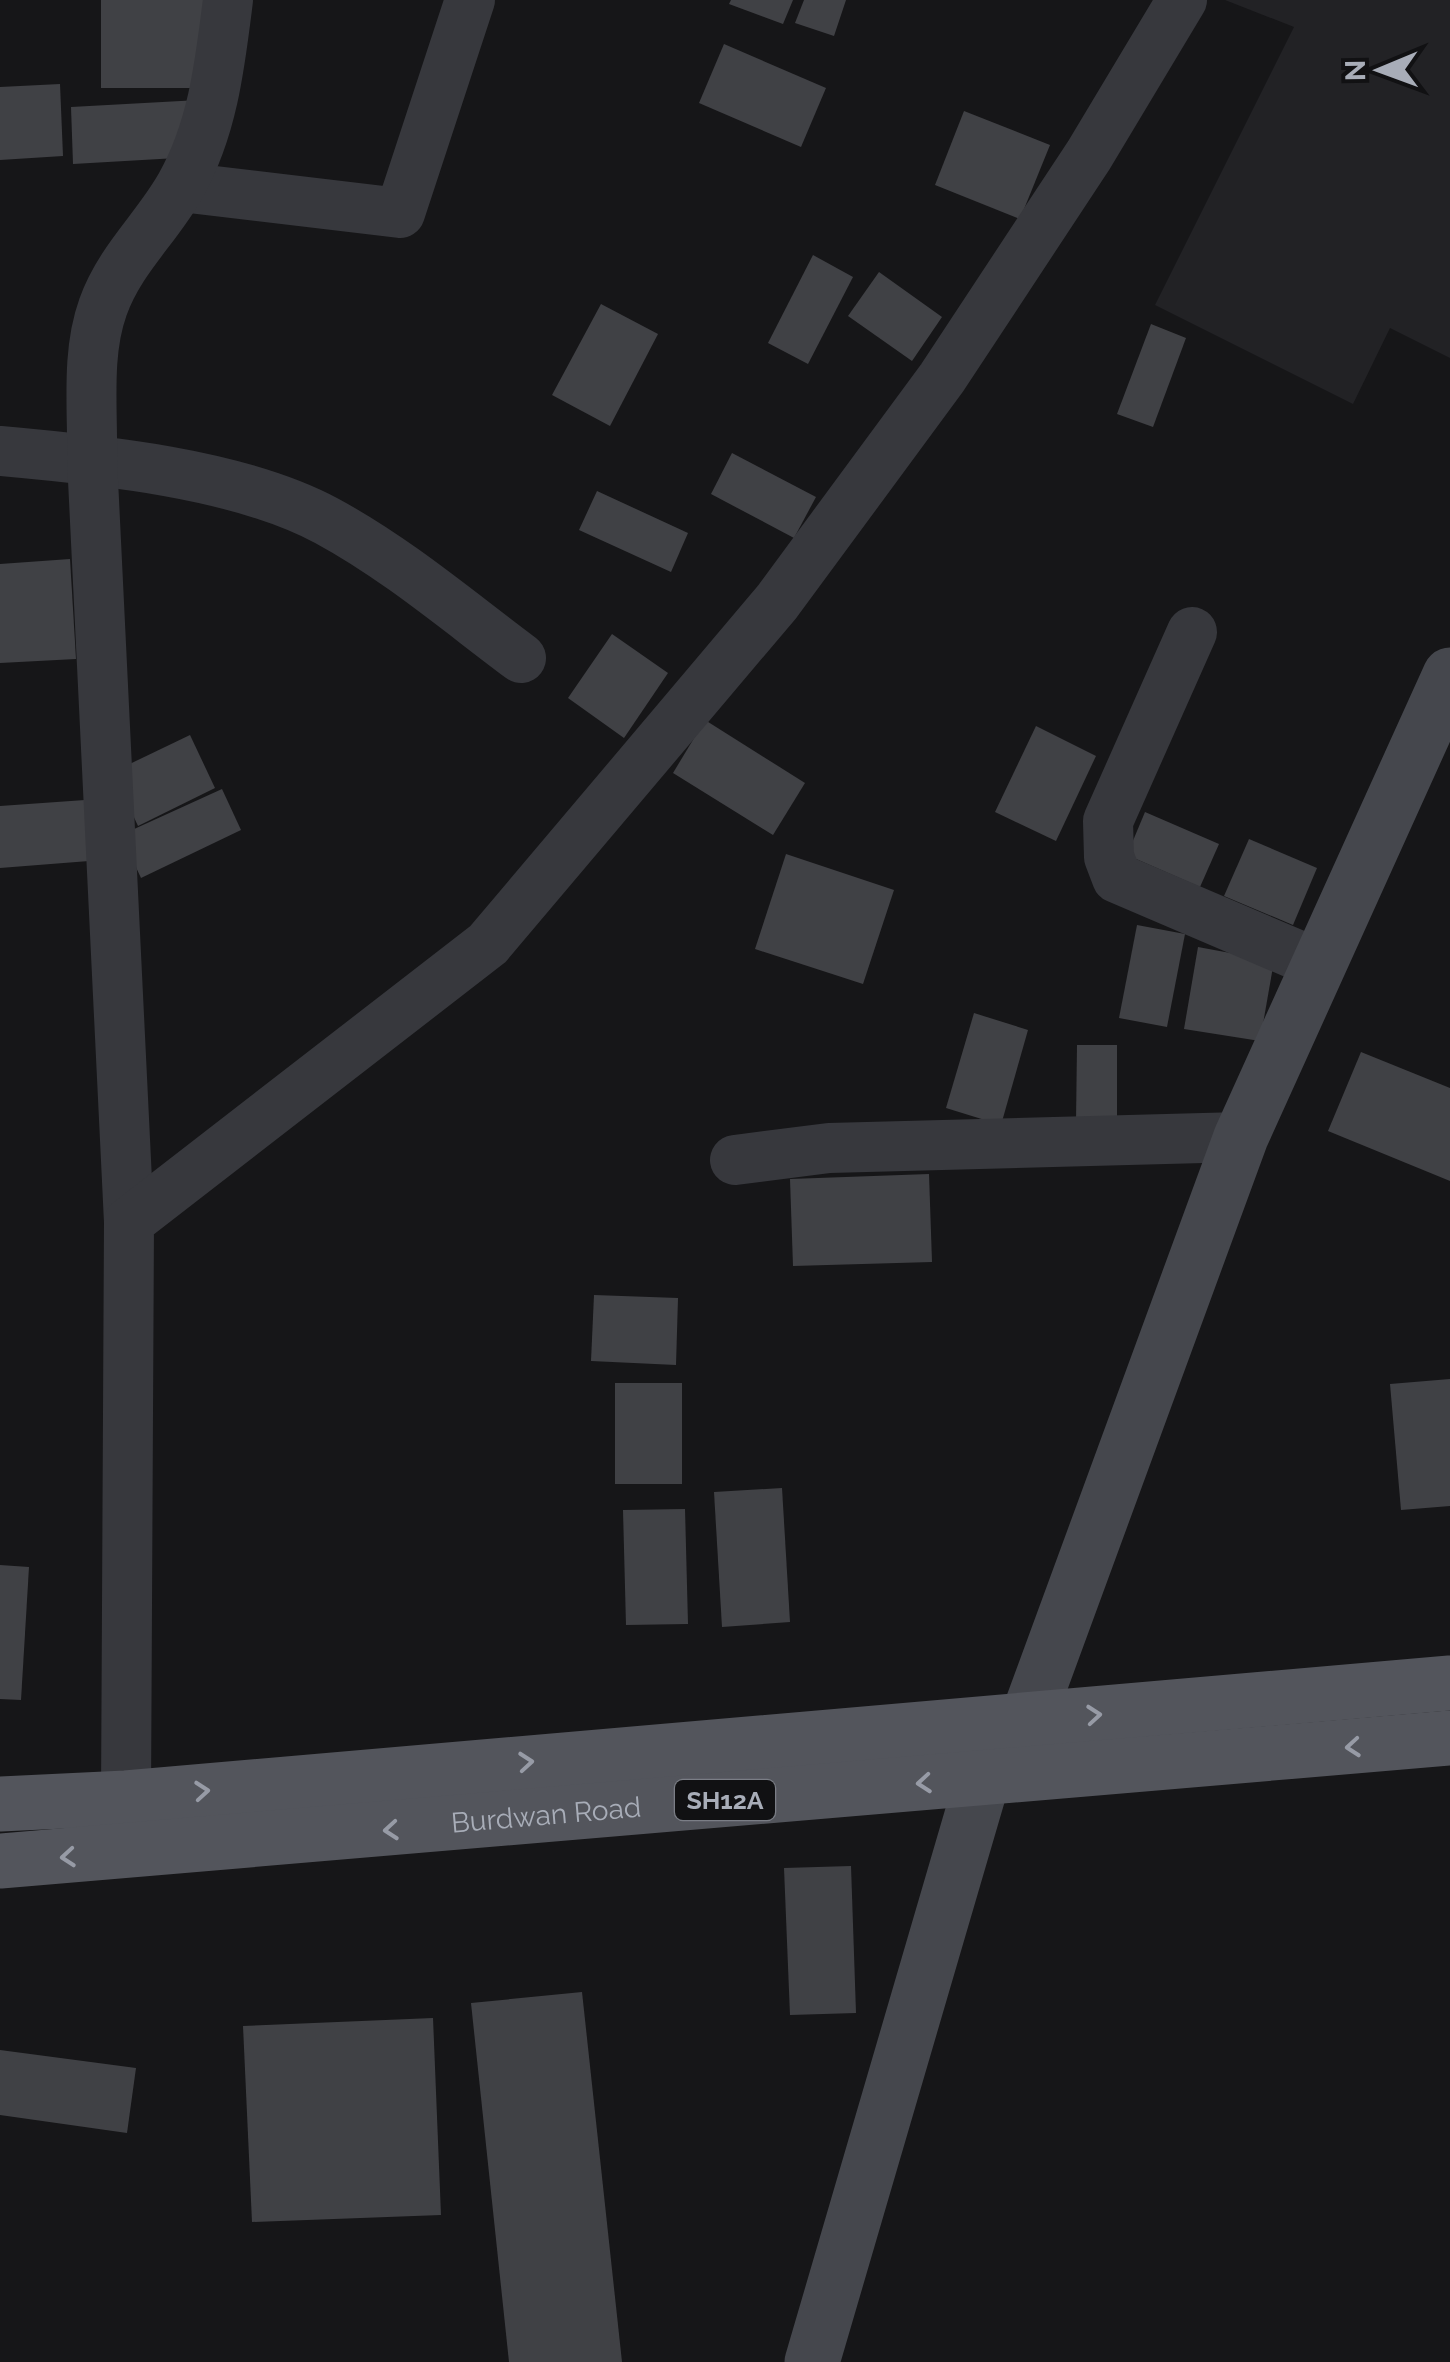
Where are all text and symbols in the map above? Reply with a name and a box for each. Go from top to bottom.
north arrow [1330,20,1430,120]
text: N [1339,59,1372,81]
one-way arrow [1086,1704,1102,1726]
one-way arrow [1344,1735,1360,1757]
one-way arrow [518,1752,534,1774]
one-way arrow [916,1771,932,1793]
road number: SH12A [675,1780,775,1820]
one-way arrow [194,1781,210,1802]
street label: Burdwan Road [450,1790,642,1839]
one-way arrow [383,1818,399,1840]
one-way arrow [59,1846,75,1868]

